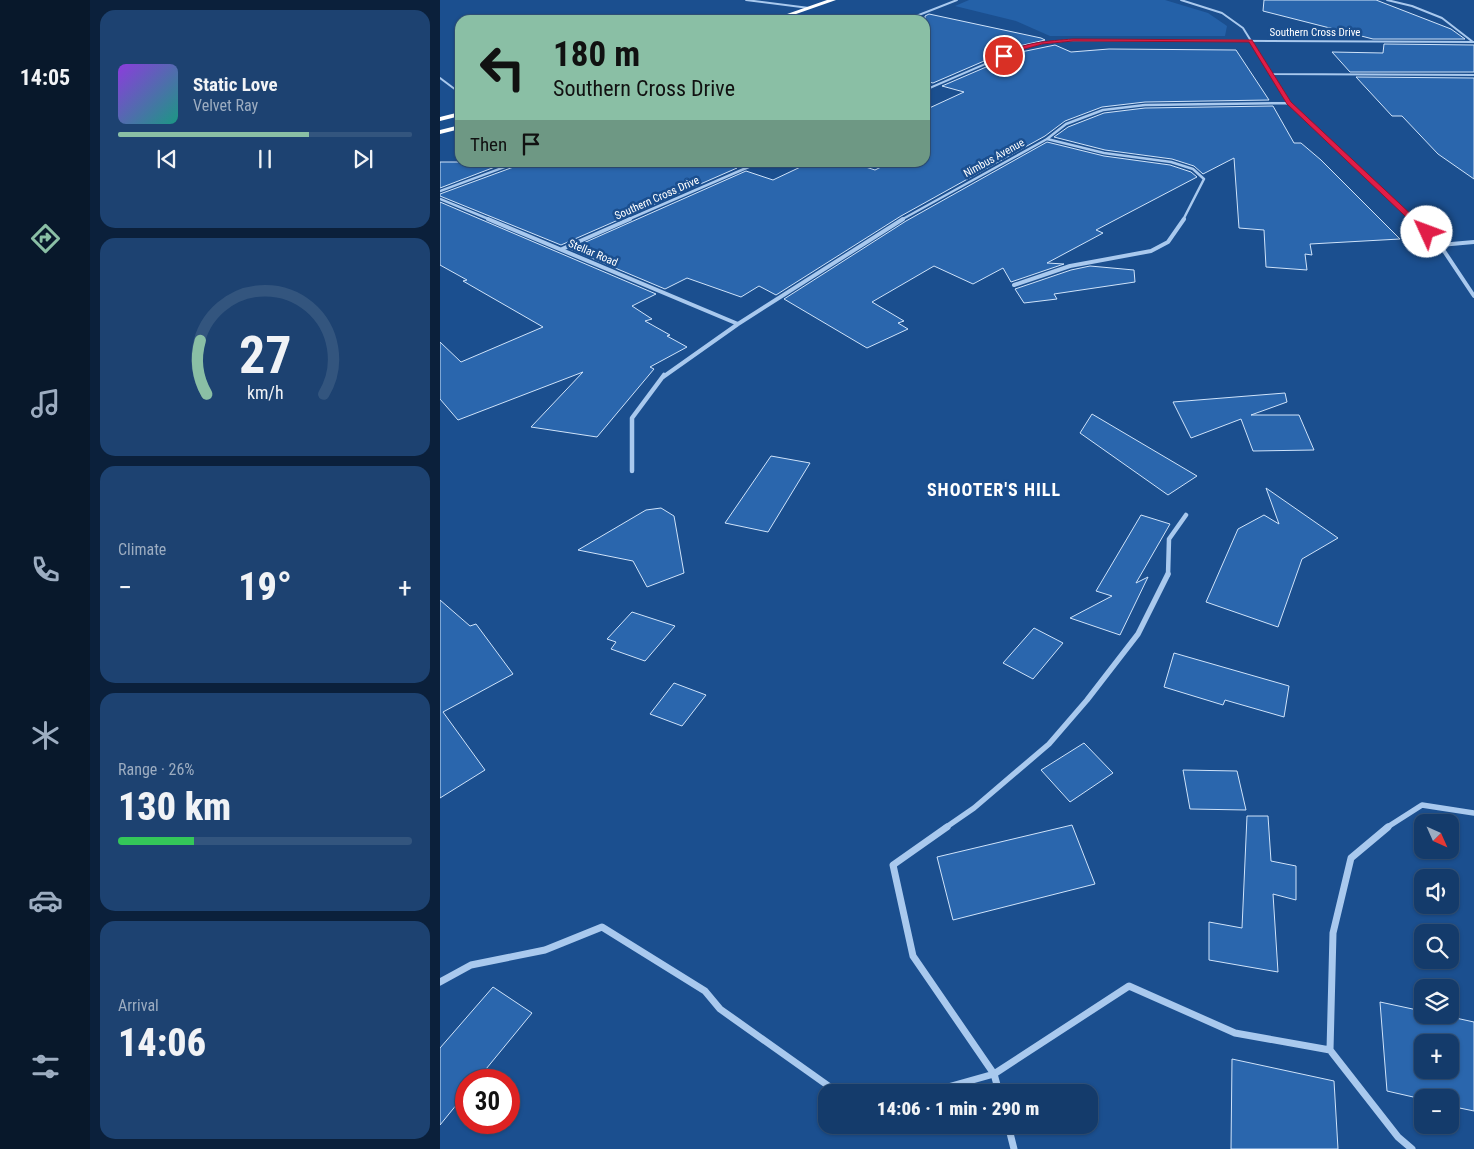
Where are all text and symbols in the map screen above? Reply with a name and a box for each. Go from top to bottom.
street label: Southern Cross Drive [1270,26,1360,39]
text: 180 m [553,34,640,75]
icon: left [470,35,535,100]
pin [983,35,1025,77]
icon: arrive [990,42,1018,70]
text: 14:05 [20,65,70,90]
text: Static Love [193,73,278,96]
text: Southern Cross Drive [553,76,735,101]
text: Velvet Ray [193,96,258,115]
icon: arrive [517,130,545,158]
text: Then [470,133,507,156]
street label: Nimbus Avenue [961,136,1027,180]
icon: previous [153,145,181,173]
icon: pause [251,145,279,173]
icon: next [349,145,377,173]
street label: Southern Cross Drive [613,174,701,222]
position arrow [1400,205,1452,257]
icon: directions [28,221,63,256]
street label: Stellar Road [566,237,620,269]
text: 27 [239,325,291,386]
text: km/h [247,382,283,403]
icon: music [28,386,63,421]
district label: SHOOTER'S HILL [927,479,1061,500]
text: Climate [118,540,166,559]
icon: phone [28,552,63,587]
text: 19° [238,565,292,609]
text: − [118,571,132,604]
text: + [398,571,412,604]
icon: climate [28,718,63,753]
text: Range · 26% [118,760,194,779]
text: 130 km [118,785,231,829]
north arrow [1414,814,1459,859]
map controls [1414,814,1459,1134]
button: sound [1414,869,1459,914]
icon: car [28,883,63,918]
button: search [1414,924,1459,969]
button: layers [1414,979,1459,1024]
text: Arrival [118,996,159,1015]
text: 14:06 [118,1021,206,1065]
button: + [1414,1034,1459,1079]
icon: filters [28,1049,63,1084]
speed limit sign: 30 [455,1069,520,1134]
button: − [1414,1089,1459,1134]
text: 14:06 · 1 min · 290 m [877,1097,1039,1120]

